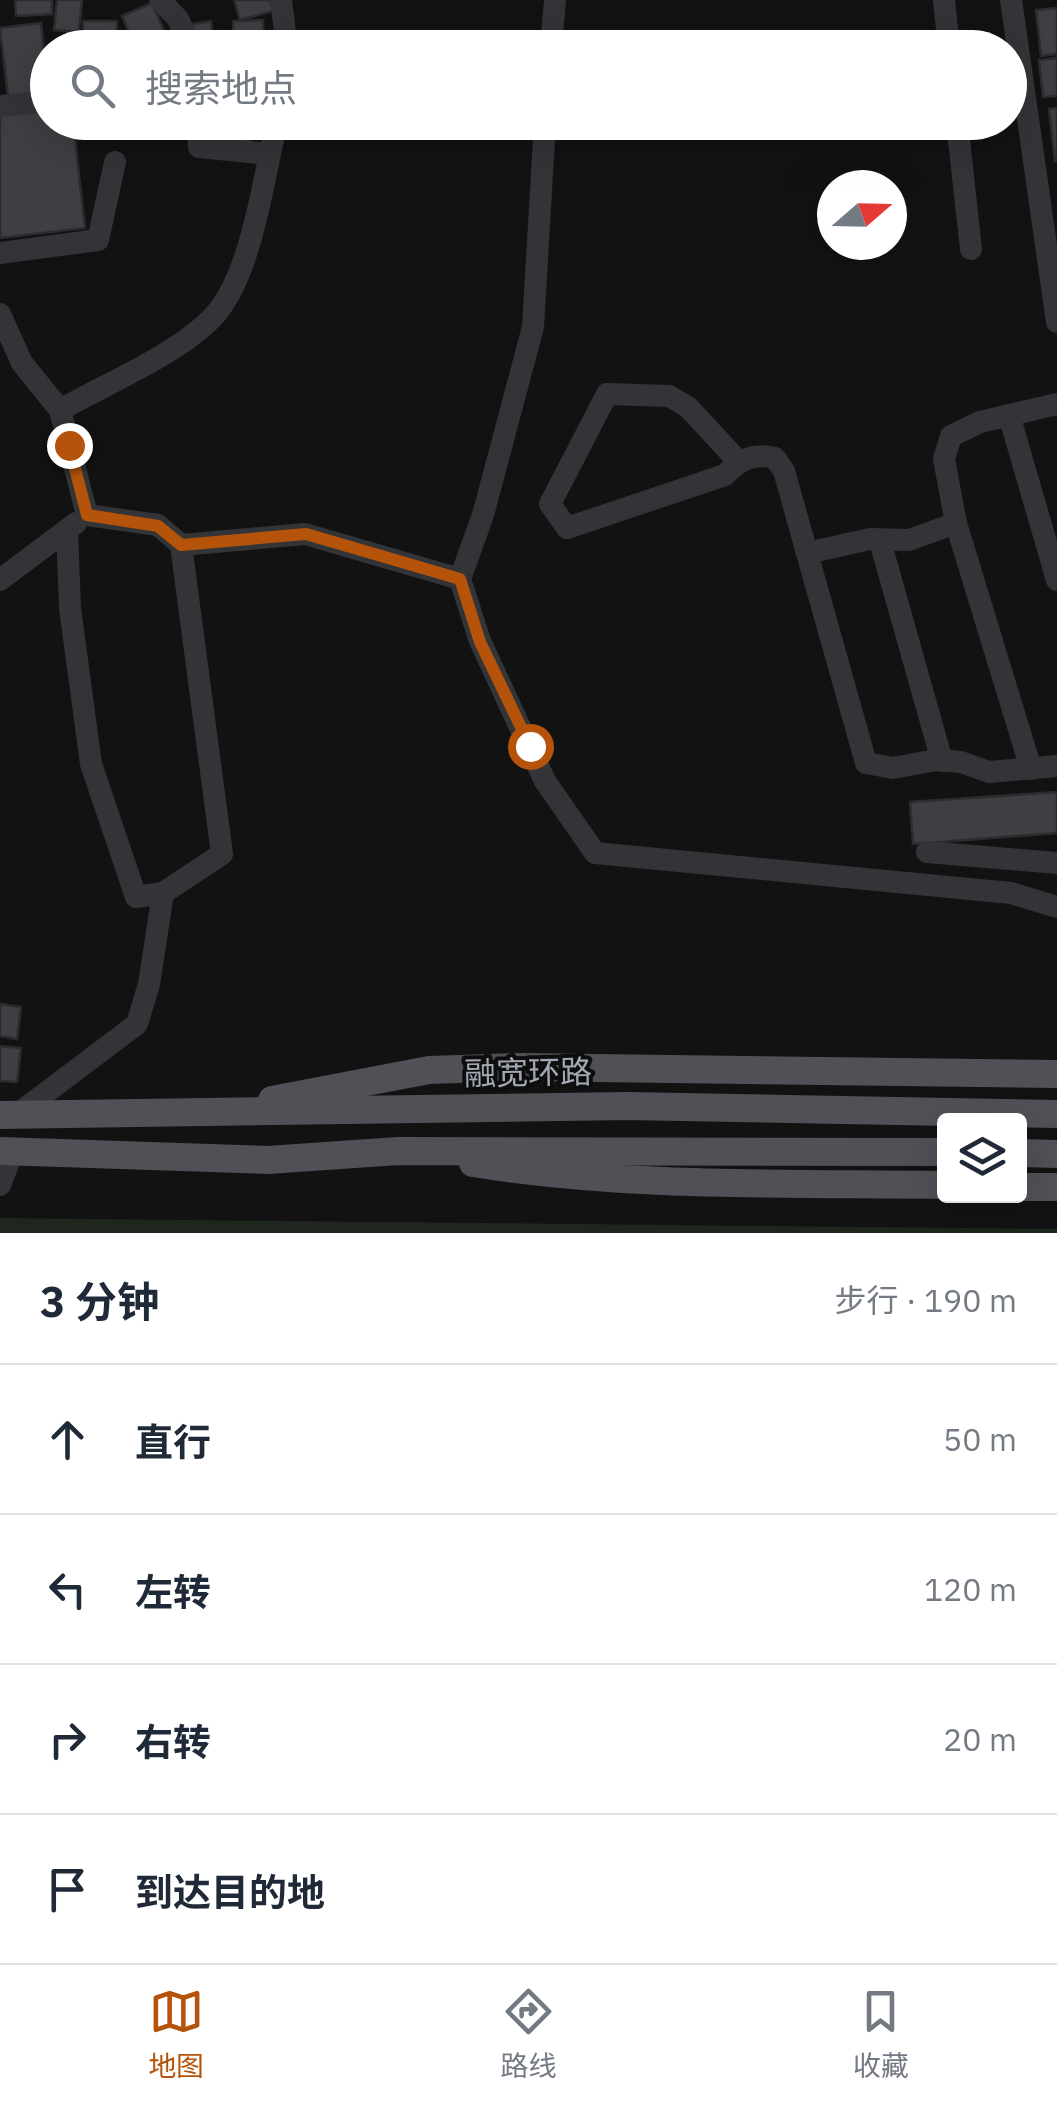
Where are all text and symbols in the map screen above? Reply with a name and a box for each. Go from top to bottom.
search box [30,30,1027,140]
icon: search [65,58,120,113]
text: 搜索地点 [145,63,297,112]
north arrow [817,170,907,260]
route end [47,423,93,469]
route start [508,724,554,770]
street label: 融宽环路 [464,1050,592,1094]
map controls [937,1113,1027,1203]
button: layers [937,1113,1027,1203]
text: 3 分钟 [40,1274,159,1329]
text: 步行 · 190 m [834,1279,1017,1321]
icon: ahead [40,1412,95,1467]
text: 直行 [135,1417,211,1466]
text: 50 m [943,1418,1017,1460]
icon: left [40,1562,95,1617]
text: 左转 [135,1567,211,1616]
text: 120 m [924,1568,1017,1610]
icon: right [40,1712,95,1767]
text: 右转 [135,1717,211,1766]
text: 20 m [943,1718,1017,1760]
icon: arrive [40,1862,95,1917]
text: 到达目的地 [135,1867,325,1916]
tab: 地图 [148,1984,204,2084]
tab: 路线 [500,1984,557,2084]
tab: 收藏 [853,1984,909,2084]

